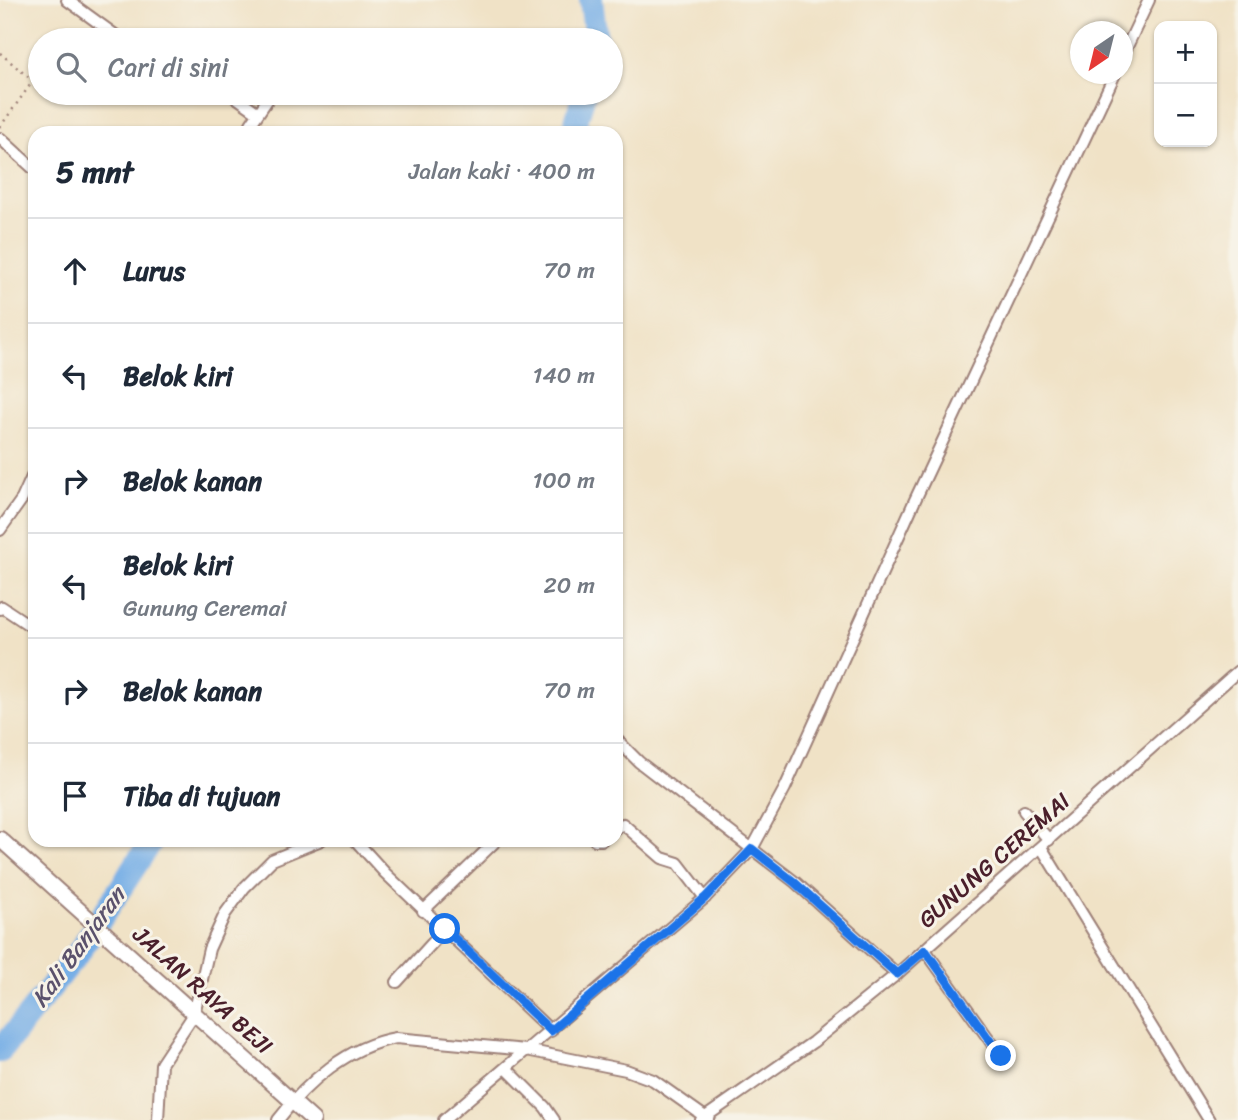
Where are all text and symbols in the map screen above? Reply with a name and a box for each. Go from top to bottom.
north arrow [1070,21,1133,84]
map controls [1154,21,1217,147]
button: + [1154,21,1217,84]
search box [28,28,623,105]
text: Cari di sini [108,44,229,90]
icon: search [52,48,90,86]
button: − [1154,84,1217,147]
text: 5 mnt [56,145,133,199]
text: Jalan kaki · 400 m [409,151,595,192]
text: Lurus [123,248,186,294]
text: 70 m [544,250,595,291]
icon: ahead [56,252,94,290]
text: Belok kiri [123,353,233,399]
text: 140 m [533,355,595,396]
icon: left [56,357,94,395]
text: Belok kanan [123,458,262,504]
text: 100 m [532,460,595,501]
icon: right [56,462,94,500]
text: Belok kiri [123,542,233,588]
text: 20 m [544,565,595,606]
icon: left [56,567,94,605]
text: Gunung Ceremai [123,588,287,629]
text: Belok kanan [123,668,262,714]
text: 70 m [544,670,595,711]
icon: right [56,672,94,710]
text: Tiba di tujuan [123,773,280,819]
icon: arrive [56,777,94,815]
street label: GUNUNG CEREMAI [909,782,1080,939]
water label: Kali Banjaran [20,875,138,1016]
route start [429,913,460,944]
street label: JALAN RAYA BEJI [122,915,282,1065]
route end [985,1040,1016,1071]

